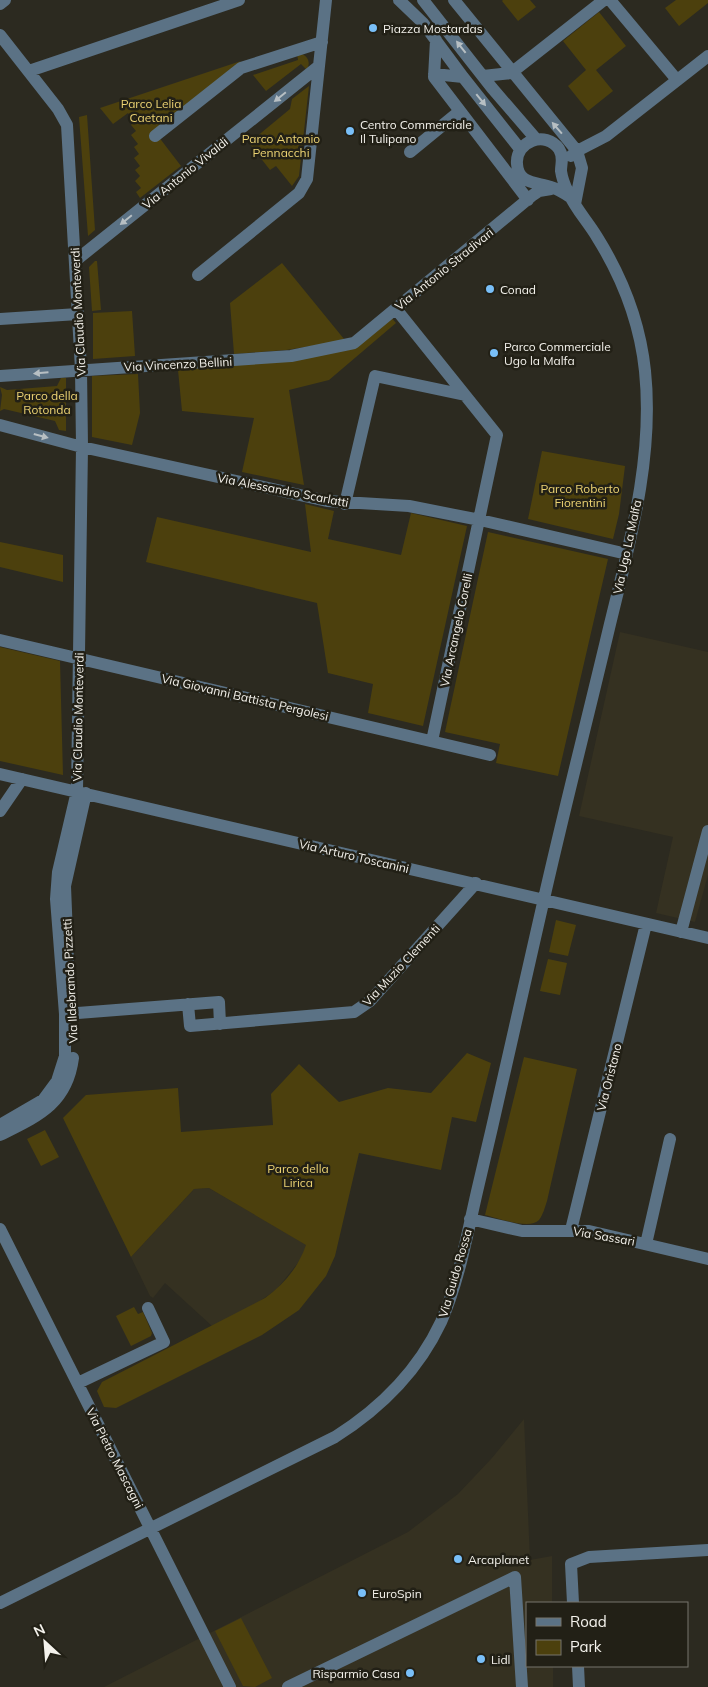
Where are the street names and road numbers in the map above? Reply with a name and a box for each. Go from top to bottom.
street label: Via Antonio Vivaldi [139,134,231,212]
street label: Via Antonio Stradivari [392,225,496,313]
street label: Via Claudio Monteverdi [67,247,89,377]
street label: Via Vincenzo Bellini [123,354,233,374]
street label: Via Alessandro Scarlatti [216,470,350,510]
street label: Via Ugo La Malfa [610,499,644,595]
street label: Via Arcangelo Corelli [437,572,475,688]
street label: Via Claudio Monteverdi [69,652,87,781]
street label: Via Giovanni Battista Pergolesi [160,670,330,724]
street label: Via Arturo Toscanini [298,836,411,876]
street label: Via Ildebrando Pizzetti [59,918,81,1044]
street label: Via Muzio Clementi [359,921,443,1009]
street label: Via Oristano [593,1041,625,1112]
street label: Via Sassari [572,1223,636,1249]
street label: Via Guido Rossa [435,1227,475,1319]
street label: Via Pietro Mascagni [83,1405,147,1511]

